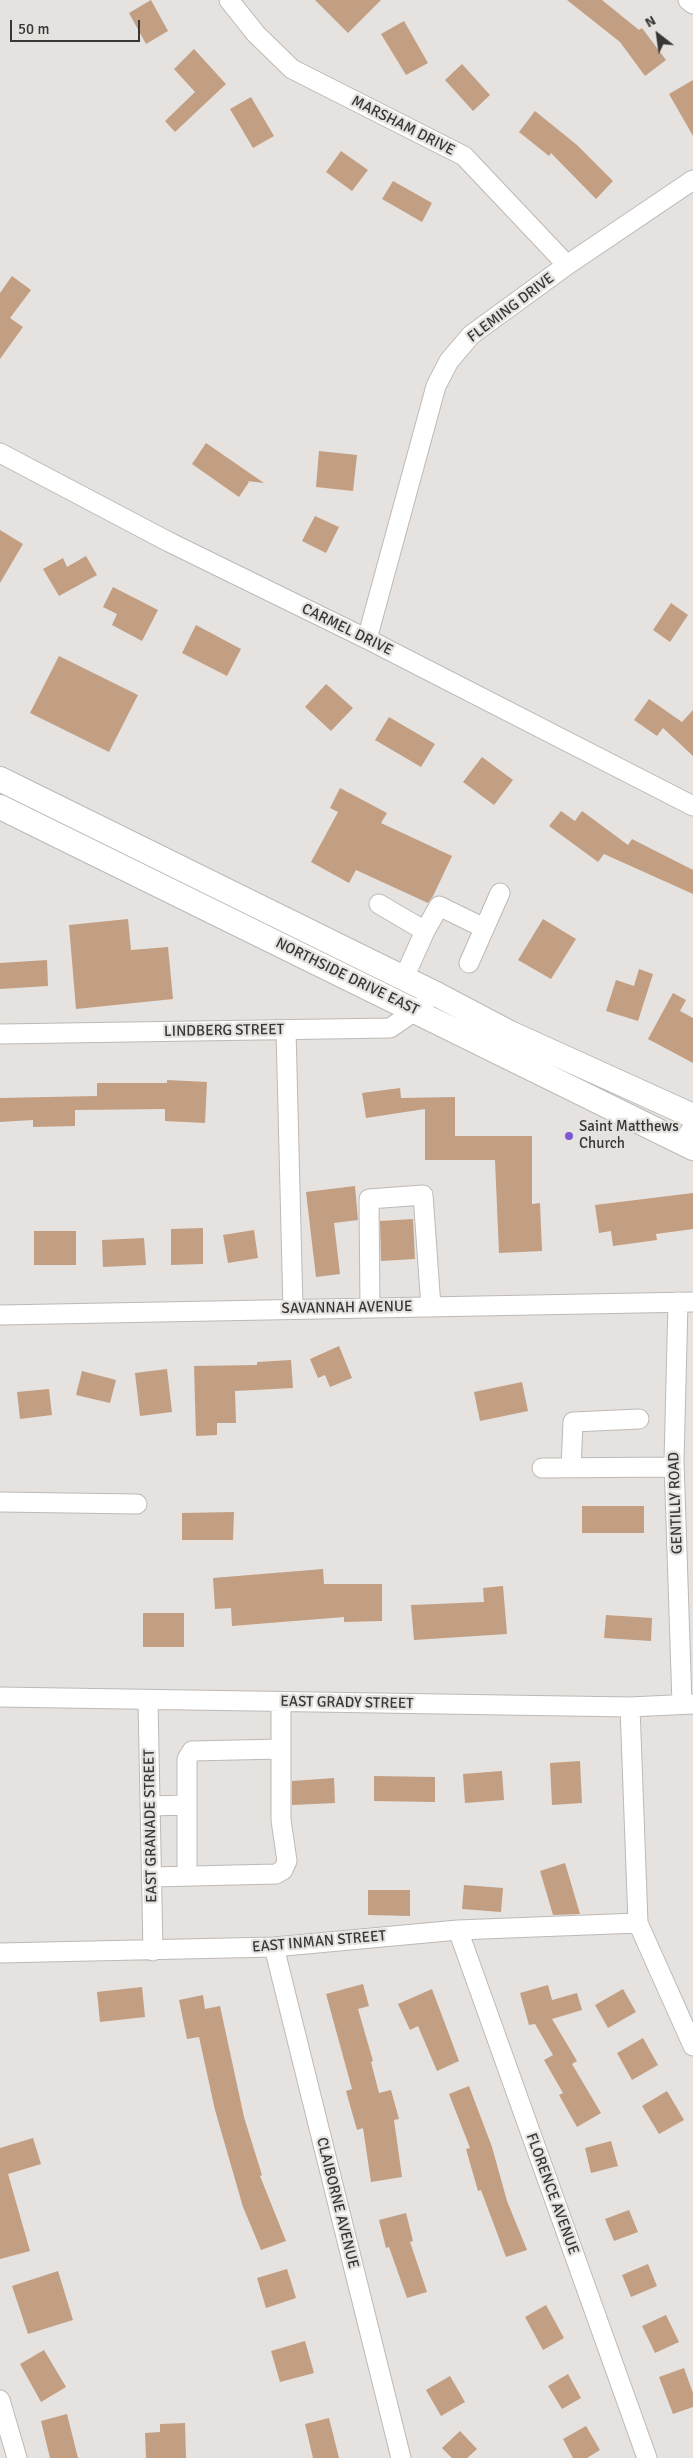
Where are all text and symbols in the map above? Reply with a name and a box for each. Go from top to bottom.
scale bar [12,10,142,42]
north arrow [633,10,683,60]
text: N [642,12,659,31]
text: 50 m [18,20,49,38]
street label: MARSHAM DRIVE [348,92,458,160]
street label: FLEMING DRIVE [464,270,558,346]
street label: CARMEL DRIVE [299,600,395,660]
street label: NORTHSIDE DRIVE EAST [272,934,422,1020]
street label: LINDBERG STREET [164,1021,284,1041]
place label: Saint Matthews Church [579,1118,679,1153]
marker: Saint Matthews Church [563,1130,575,1142]
street label: SAVANNAH AVENUE [281,1298,413,1318]
street label: GENTILLY ROAD [665,1452,687,1554]
street label: EAST GRADY STREET [280,1693,414,1713]
street label: EAST GRANADE STREET [141,1749,161,1903]
street label: EAST INMAN STREET [251,1927,387,1957]
street label: FLORENCE AVENUE [522,2131,582,2257]
street label: CLAIBORNE AVENUE [312,2136,362,2270]

